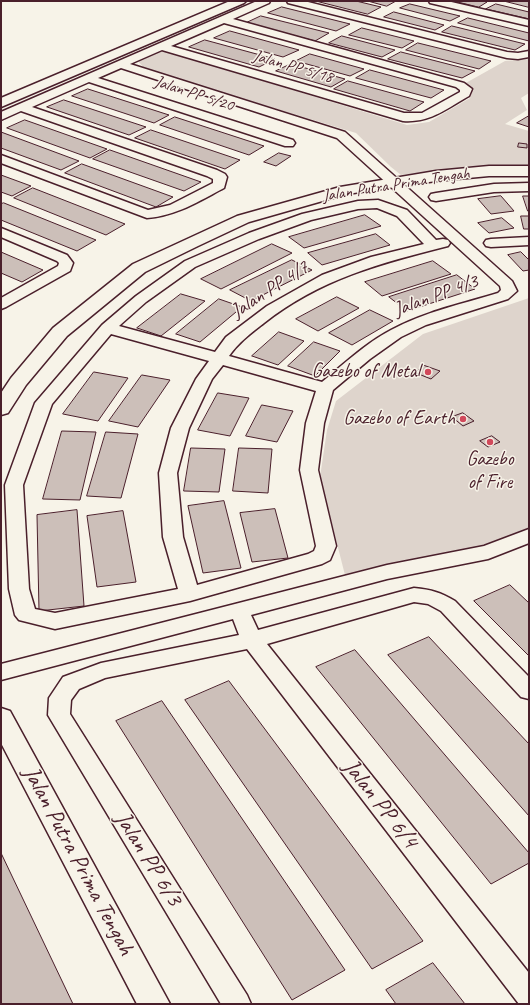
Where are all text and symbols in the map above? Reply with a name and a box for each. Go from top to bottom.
street label: Jalan PP 5/18 [251,46,335,88]
street label: Jalan PP 5/20 [152,72,236,116]
street label: Jalan Putra Prima Tengah [321,163,471,207]
street label: Jalan PP 4/7 [227,256,313,324]
street label: Jalan PP 4/3 [391,270,481,322]
place label: Gazebo of Metal [311,360,420,384]
marker: Gazebo of Metal [423,367,433,377]
place label: Gazebo of Earth [343,407,455,431]
marker: Gazebo of Earth [458,414,468,424]
marker: Gazebo of Fire [485,437,495,447]
place label: Gazebo of Fire [466,448,514,495]
street label: Jalan PP 6/4 [336,753,424,855]
street label: Jalan Putra Prima Tengah [16,761,140,961]
street label: Jalan PP 6/3 [108,807,188,911]

